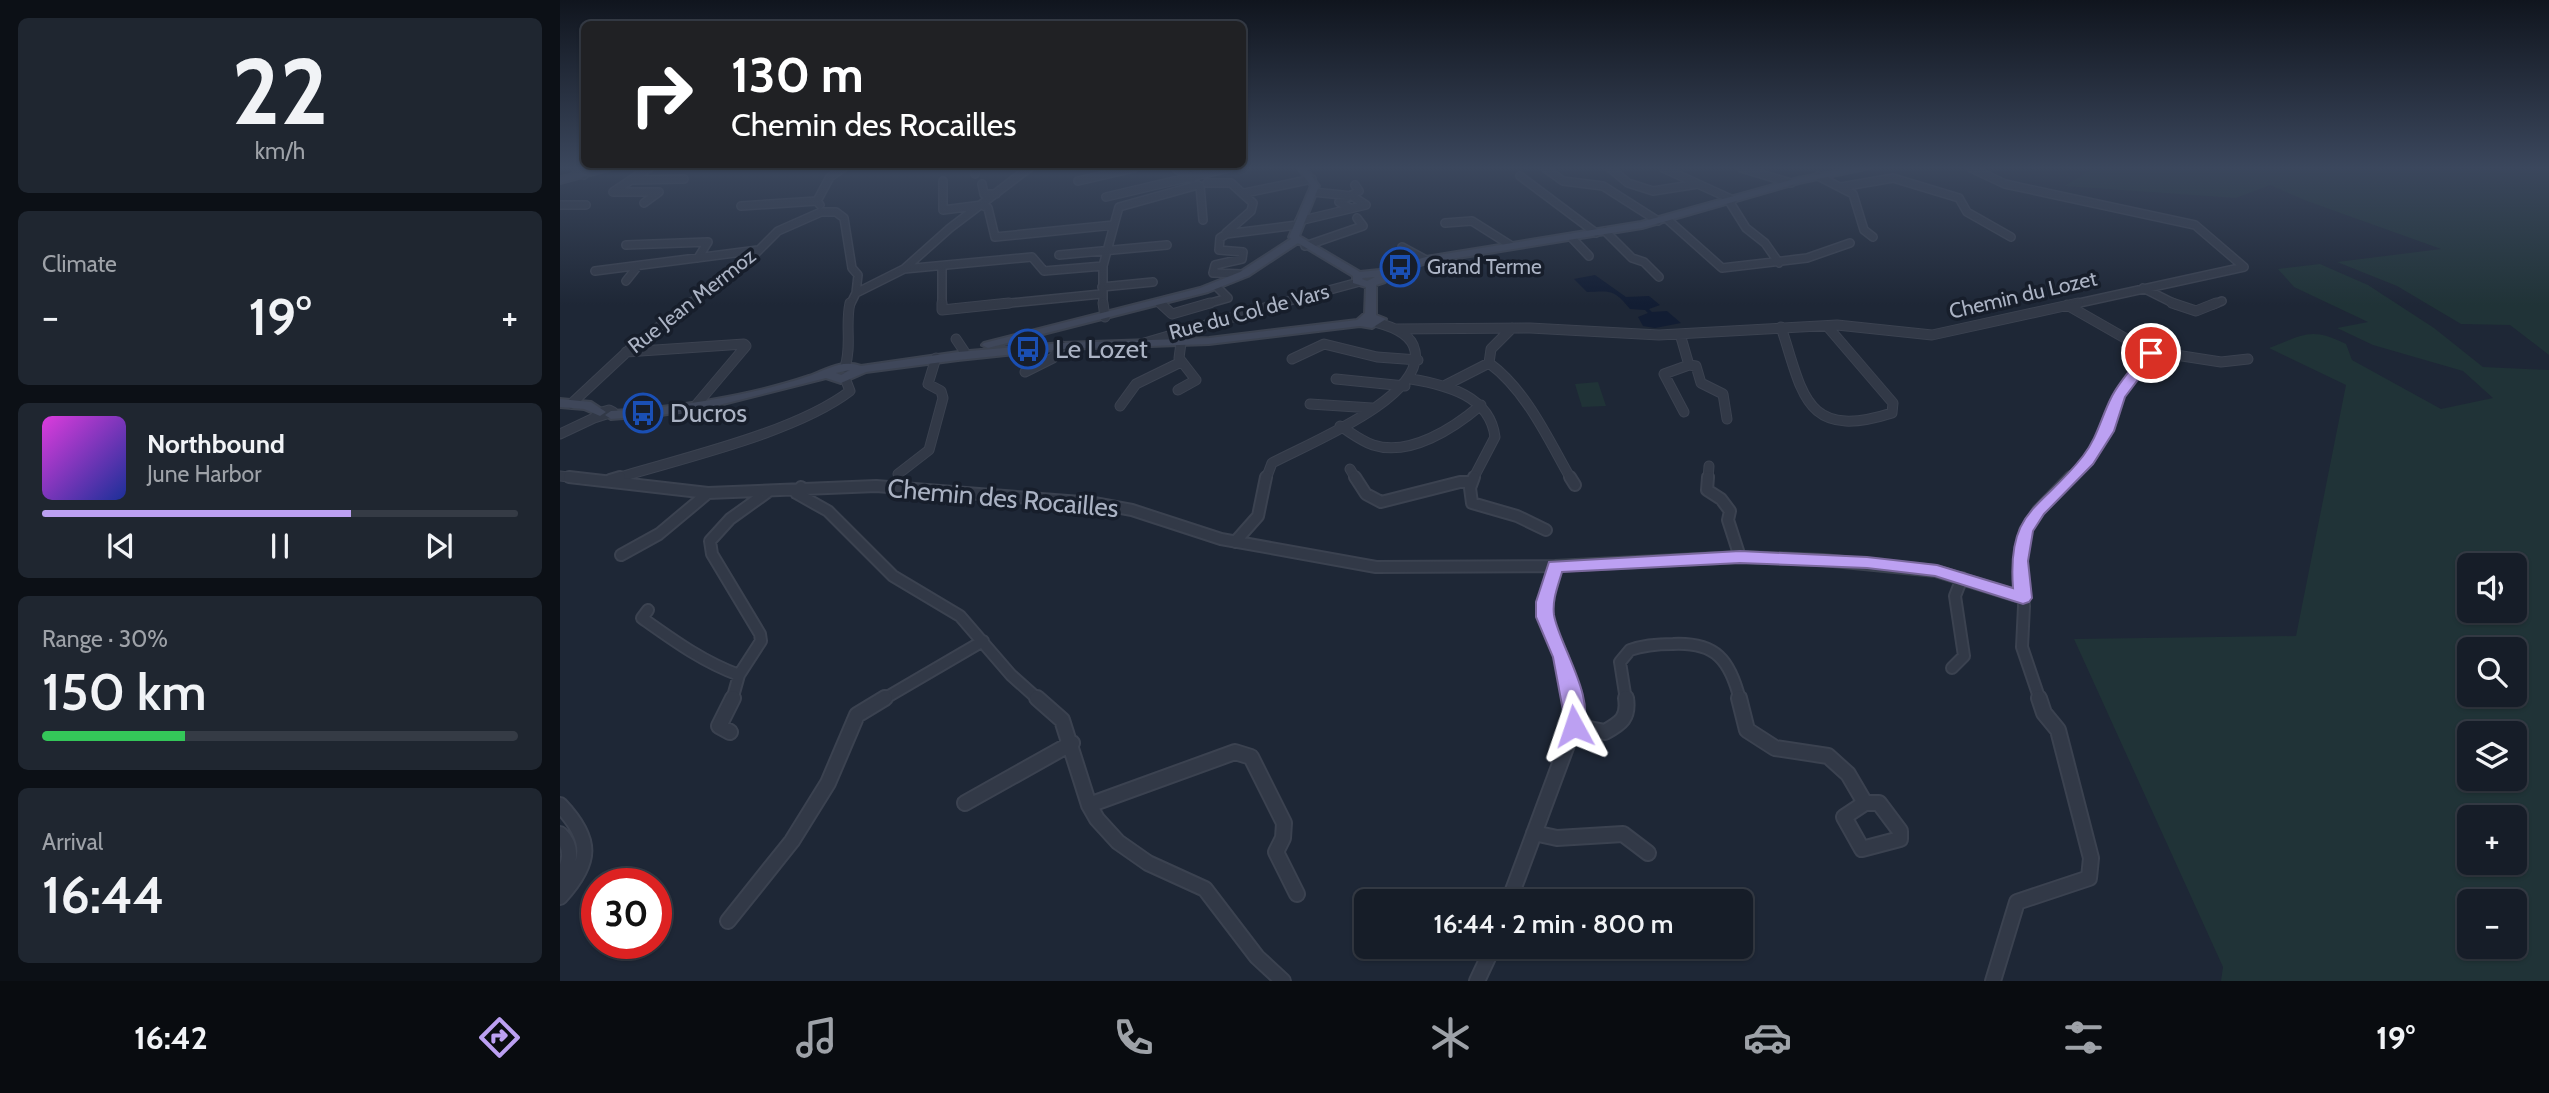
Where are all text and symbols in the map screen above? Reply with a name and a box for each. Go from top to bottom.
text: 22 [232,36,328,147]
text: 130 m [731,45,864,104]
icon: right [616,49,707,140]
text: Chemin des Rocailles [731,105,1017,144]
text: km/h [255,137,305,165]
street label: Rue Jean Mermoz [623,243,761,358]
bus stop icon: Grand Terme [1379,246,1421,288]
text: Climate [42,250,117,278]
place label: Grand Terme [1427,254,1542,279]
street label: Chemin du Lozet [1947,265,2099,324]
street label: Rue du Col de Vars [1166,278,1332,345]
text: 19° [249,285,311,348]
text: − [42,293,59,340]
text: + [501,293,518,340]
pin [2121,323,2181,383]
bus stop icon: Le Lozet [1007,328,1049,370]
place label: Le Lozet [1055,333,1148,365]
icon: arrive [2132,334,2170,372]
bus stop icon: Ducros [622,392,664,434]
place label: Ducros [670,397,747,429]
text: Northbound [147,428,285,460]
text: June Harbor [147,460,261,488]
street label: Chemin des Rocailles [886,472,1120,524]
icon: previous [102,527,140,565]
icon: pause [261,527,299,565]
icon: next [420,527,458,565]
map controls [2457,553,2527,959]
button: sound [2457,553,2527,623]
text: Range · 30% [42,625,168,653]
button: search [2457,637,2527,707]
text: 150 km [42,660,207,723]
position arrow [1537,689,1611,763]
button: layers [2457,721,2527,791]
button: + [2457,805,2527,875]
text: Arrival [42,828,103,856]
text: 16:44 [42,863,164,926]
speed limit sign: 30 [581,868,672,959]
button: − [2457,889,2527,959]
text: 16:44 · 2 min · 800 m [1434,908,1673,940]
icon: directions [475,1013,524,1062]
icon: music [792,1013,841,1062]
icon: phone [1109,1013,1158,1062]
icon: climate [1426,1013,1475,1062]
icon: car [1743,1013,1792,1062]
icon: filters [2059,1013,2108,1062]
text: 16:42 [134,1018,208,1057]
text: 19° [2376,1018,2415,1057]

